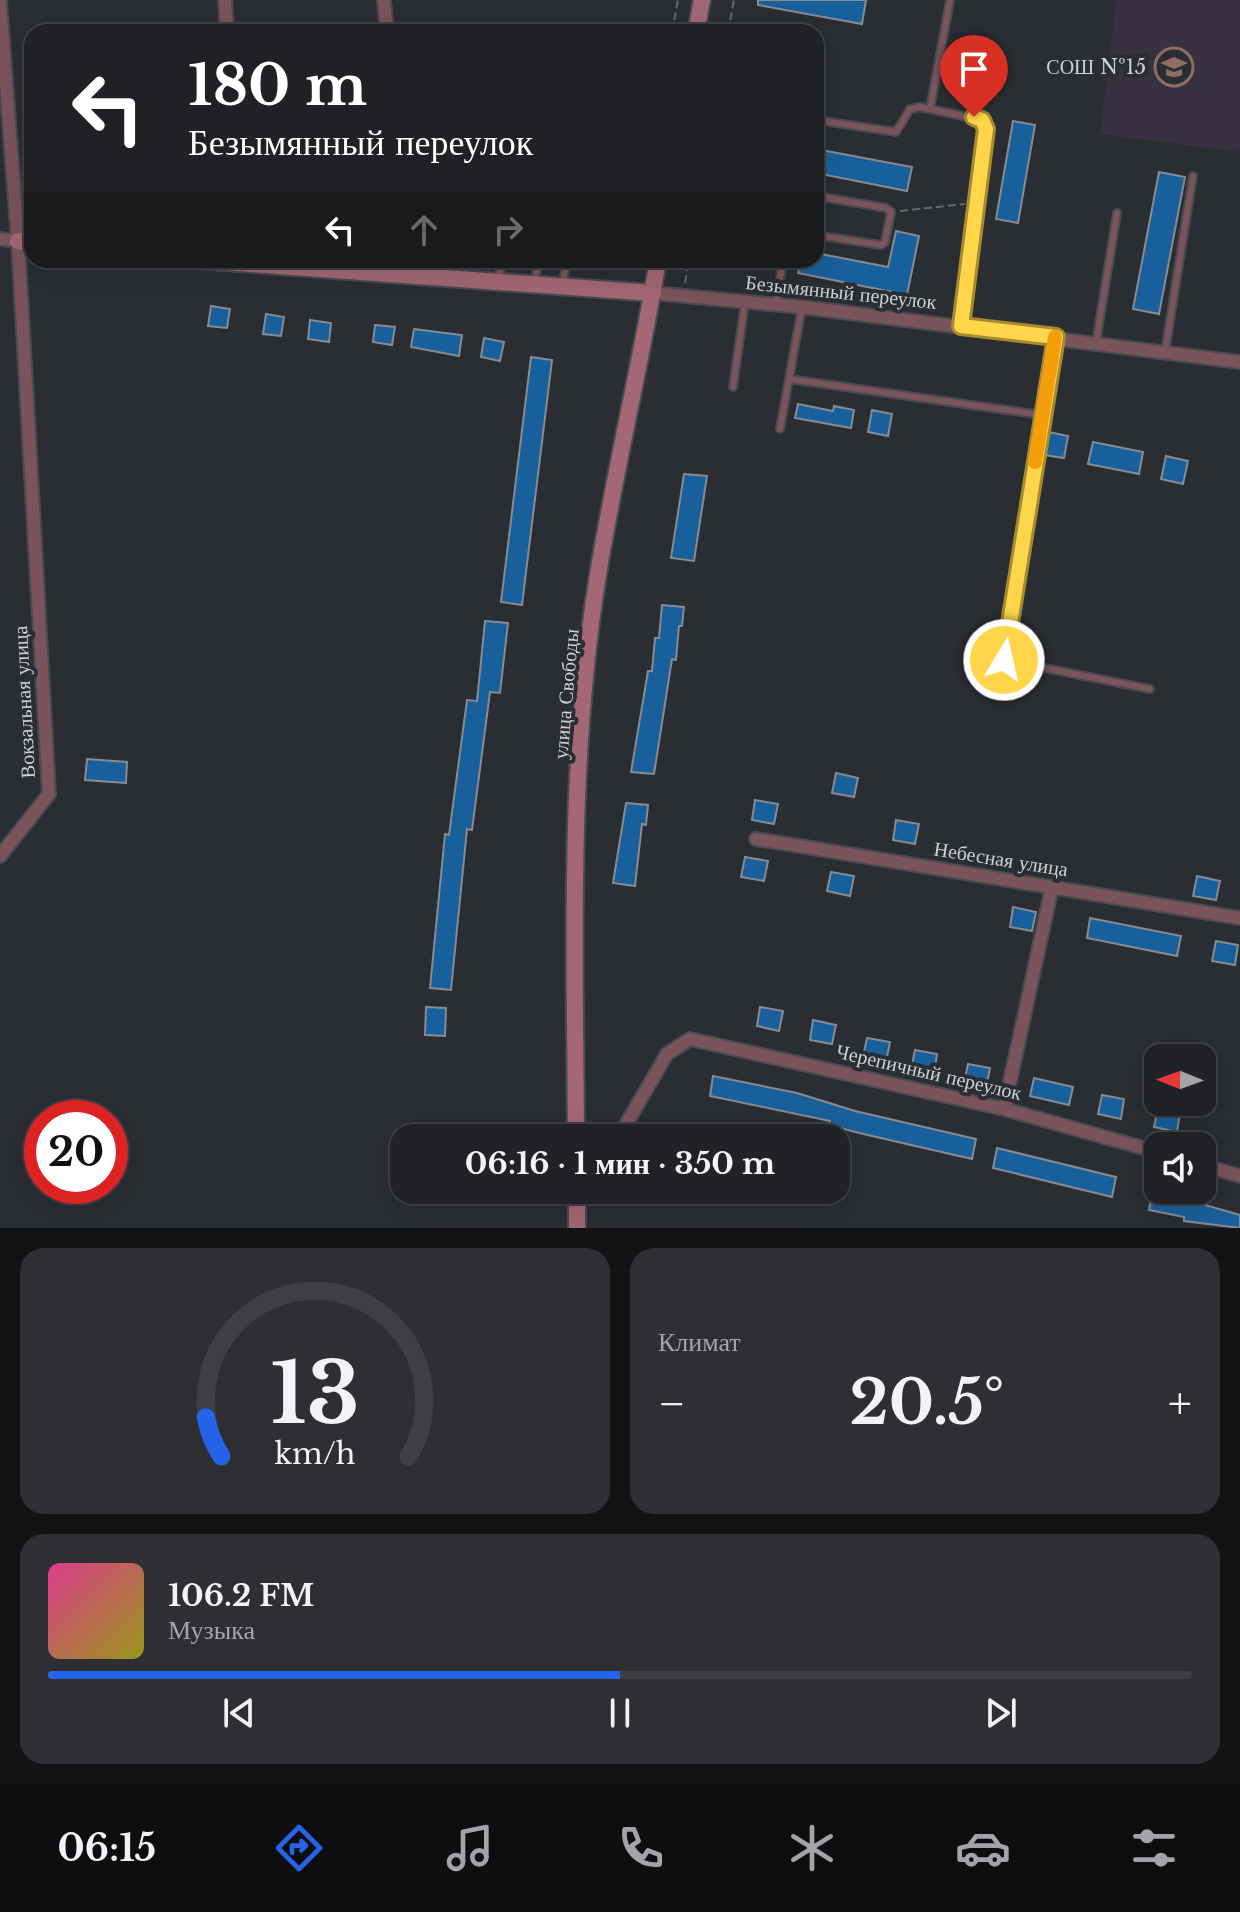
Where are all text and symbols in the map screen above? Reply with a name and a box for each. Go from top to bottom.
pin [940,35,1008,117]
school or university icon: СОШ №15 [1153,46,1195,88]
icon: arrive [952,47,996,91]
text: 180 m [188,51,367,120]
place label: СОШ №15 [1046,55,1146,79]
icon: left [56,56,160,160]
text: Безымянный переулок [188,120,533,165]
icon: left [318,208,362,252]
icon: ahead [402,208,446,252]
icon: right [486,208,530,252]
street label: Безымянный переулок [744,270,938,314]
position arrow [962,618,1046,702]
street label: Вокзальная улица [8,625,40,779]
street label: улица Свободы [548,628,584,760]
street label: Небесная улица [932,837,1070,881]
street label: Черепичный переулок [834,1039,1024,1105]
north arrow [1144,1044,1216,1116]
map controls [1144,1044,1216,1204]
speed limit sign: 20 [24,1100,128,1204]
button: sound [1144,1132,1216,1204]
text: 06:16 · 1 мин · 350 m [465,1145,775,1182]
text: Климат [658,1326,741,1358]
text: 13 [270,1342,360,1445]
text: 20.5° [850,1366,1004,1440]
text: − [658,1376,686,1431]
text: + [1168,1376,1192,1431]
text: km/h [274,1436,356,1472]
text: 106.2 FM [168,1577,314,1614]
text: Музыка [168,1614,255,1646]
icon: previous [217,1691,261,1735]
icon: pause [598,1691,642,1735]
icon: next [979,1691,1023,1735]
icon: directions [271,1820,327,1876]
icon: music [442,1820,498,1876]
icon: phone [613,1820,669,1876]
icon: climate [784,1820,840,1876]
icon: car [955,1820,1011,1876]
icon: filters [1126,1820,1182,1876]
text: 06:15 [58,1826,156,1871]

